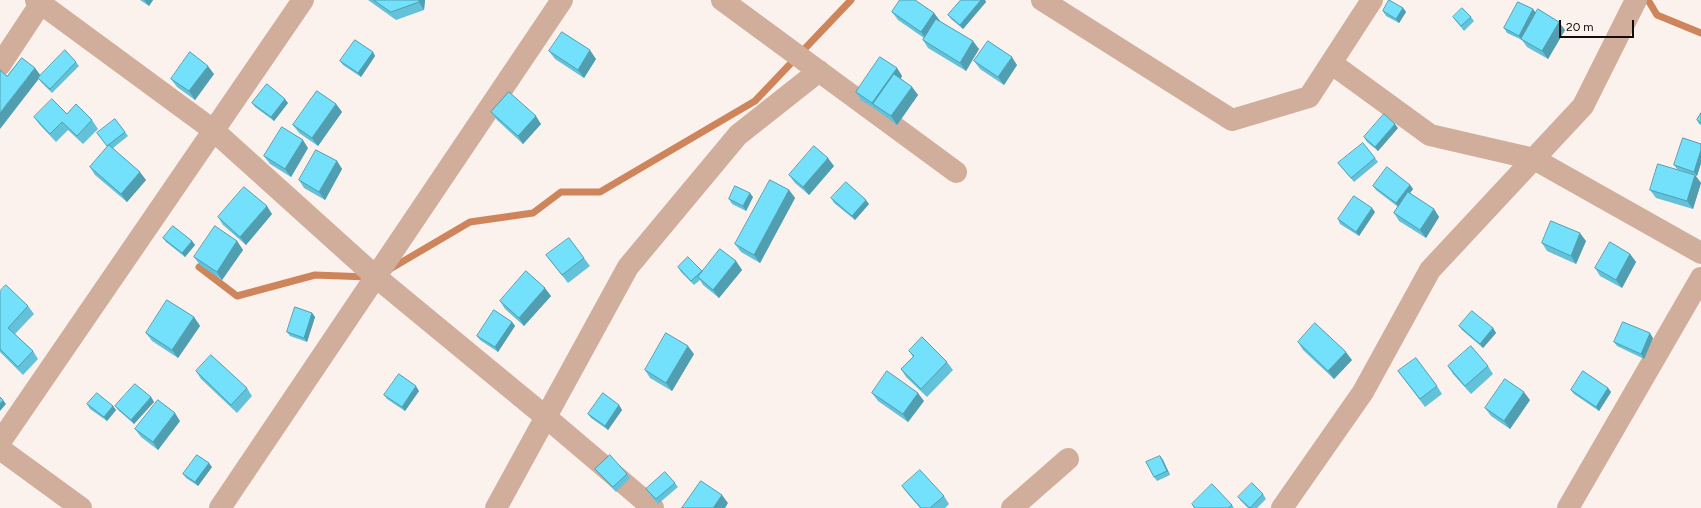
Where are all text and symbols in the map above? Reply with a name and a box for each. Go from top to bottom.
scale bar [1561,12,1636,38]
text: 20 m [1566,20,1594,34]

